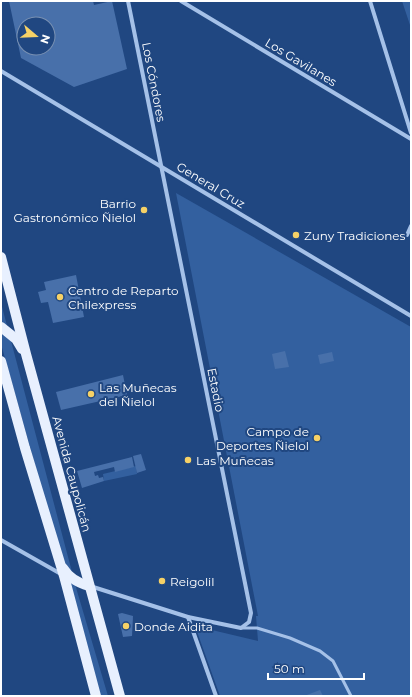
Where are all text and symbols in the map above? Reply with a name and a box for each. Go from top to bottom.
north arrow [16,16,56,56]
text: N [37,33,54,46]
street label: Los Gavilanes [262,35,340,89]
street label: Los Cóndores [139,41,169,123]
street label: General Cruz [174,159,248,211]
place label: Barrio Gastronómico Ñielol [14,196,136,225]
marker: Barrio Gastronómico Ñielol [139,205,149,215]
place label: Zuny Tradiciones [304,228,406,243]
marker: Zuny Tradiciones [291,230,301,240]
place label: Centro de Reparto Chilexpress [68,283,179,312]
marker: Centro de Reparto Chilexpress [55,292,65,302]
street label: Estadio [204,367,228,413]
place label: Las Muñecas del Ñielol [99,380,177,409]
marker: Las Muñecas del Ñielol [86,389,96,399]
street label: Avenida Caupolicán [49,414,95,534]
place label: Campo de Deportes Ñielol [216,424,309,453]
marker: Campo de Deportes Ñielol [312,433,322,443]
place label: Las Muñecas [196,453,274,468]
marker: Las Muñecas [183,455,193,465]
place label: Reigolil [170,574,215,589]
marker: Reigolil [157,576,167,586]
place label: Donde Aidita [134,619,213,634]
marker: Donde Aidita [121,621,131,631]
scale bar [268,655,364,681]
text: 50 m [274,661,305,676]

